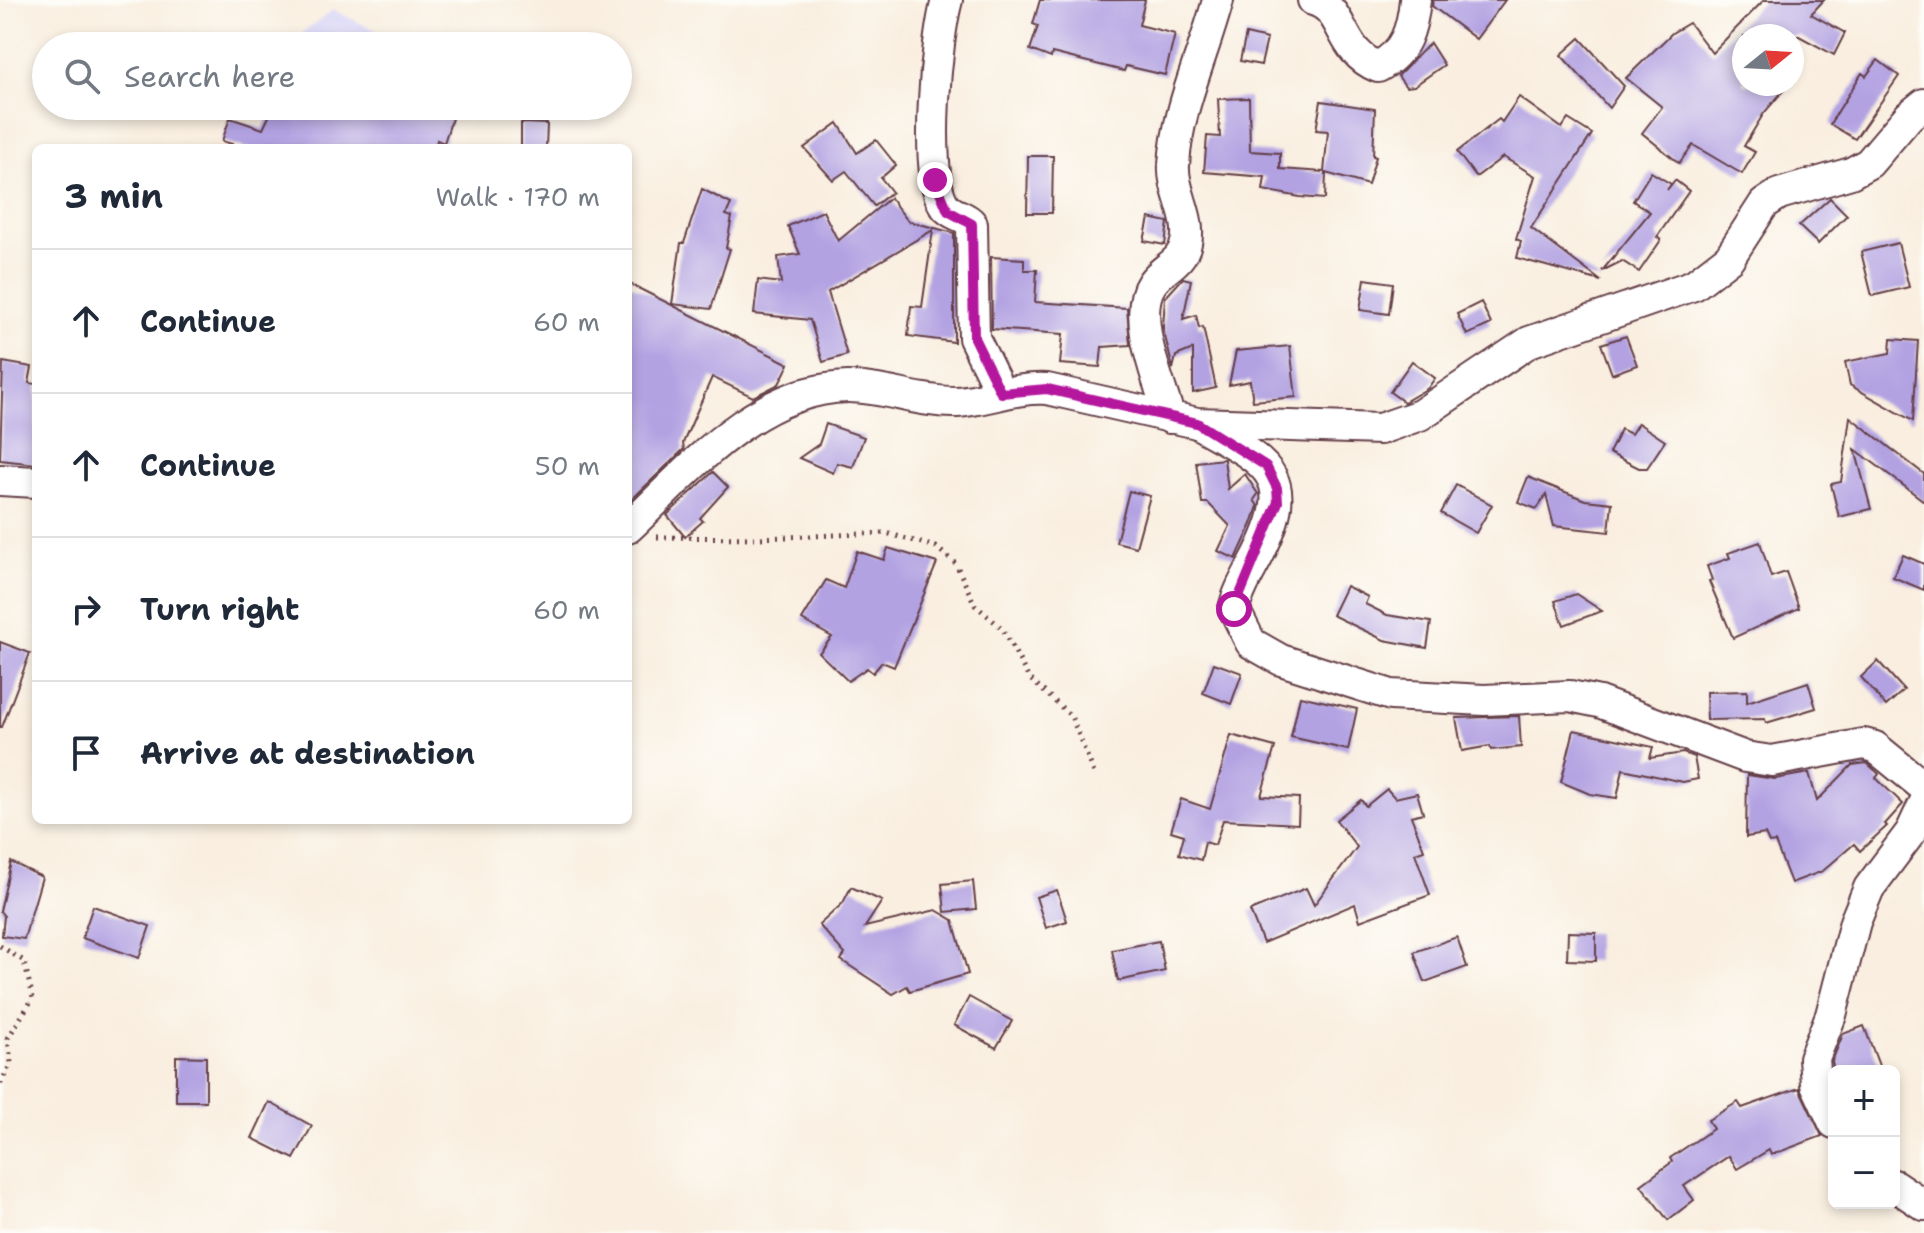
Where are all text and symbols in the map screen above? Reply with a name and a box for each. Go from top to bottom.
north arrow [1732,24,1804,96]
search box [32,32,632,120]
icon: search [60,54,104,98]
text: Search here [124,56,295,97]
route end [917,162,953,198]
text: 3 min [64,173,163,219]
text: Walk · 170 m [436,179,600,214]
icon: ahead [64,299,108,343]
text: Continue [140,301,276,342]
text: 60 m [533,304,600,339]
icon: ahead [64,443,108,487]
text: Continue [140,445,276,486]
text: 50 m [535,448,600,483]
icon: right [64,587,108,631]
text: Turn right [140,589,299,630]
route start [1216,591,1252,627]
text: 60 m [533,592,600,627]
icon: arrive [64,731,108,775]
text: Arrive at destination [140,733,475,774]
map controls [1828,1065,1900,1209]
button: + [1828,1065,1900,1137]
button: − [1828,1137,1900,1209]

